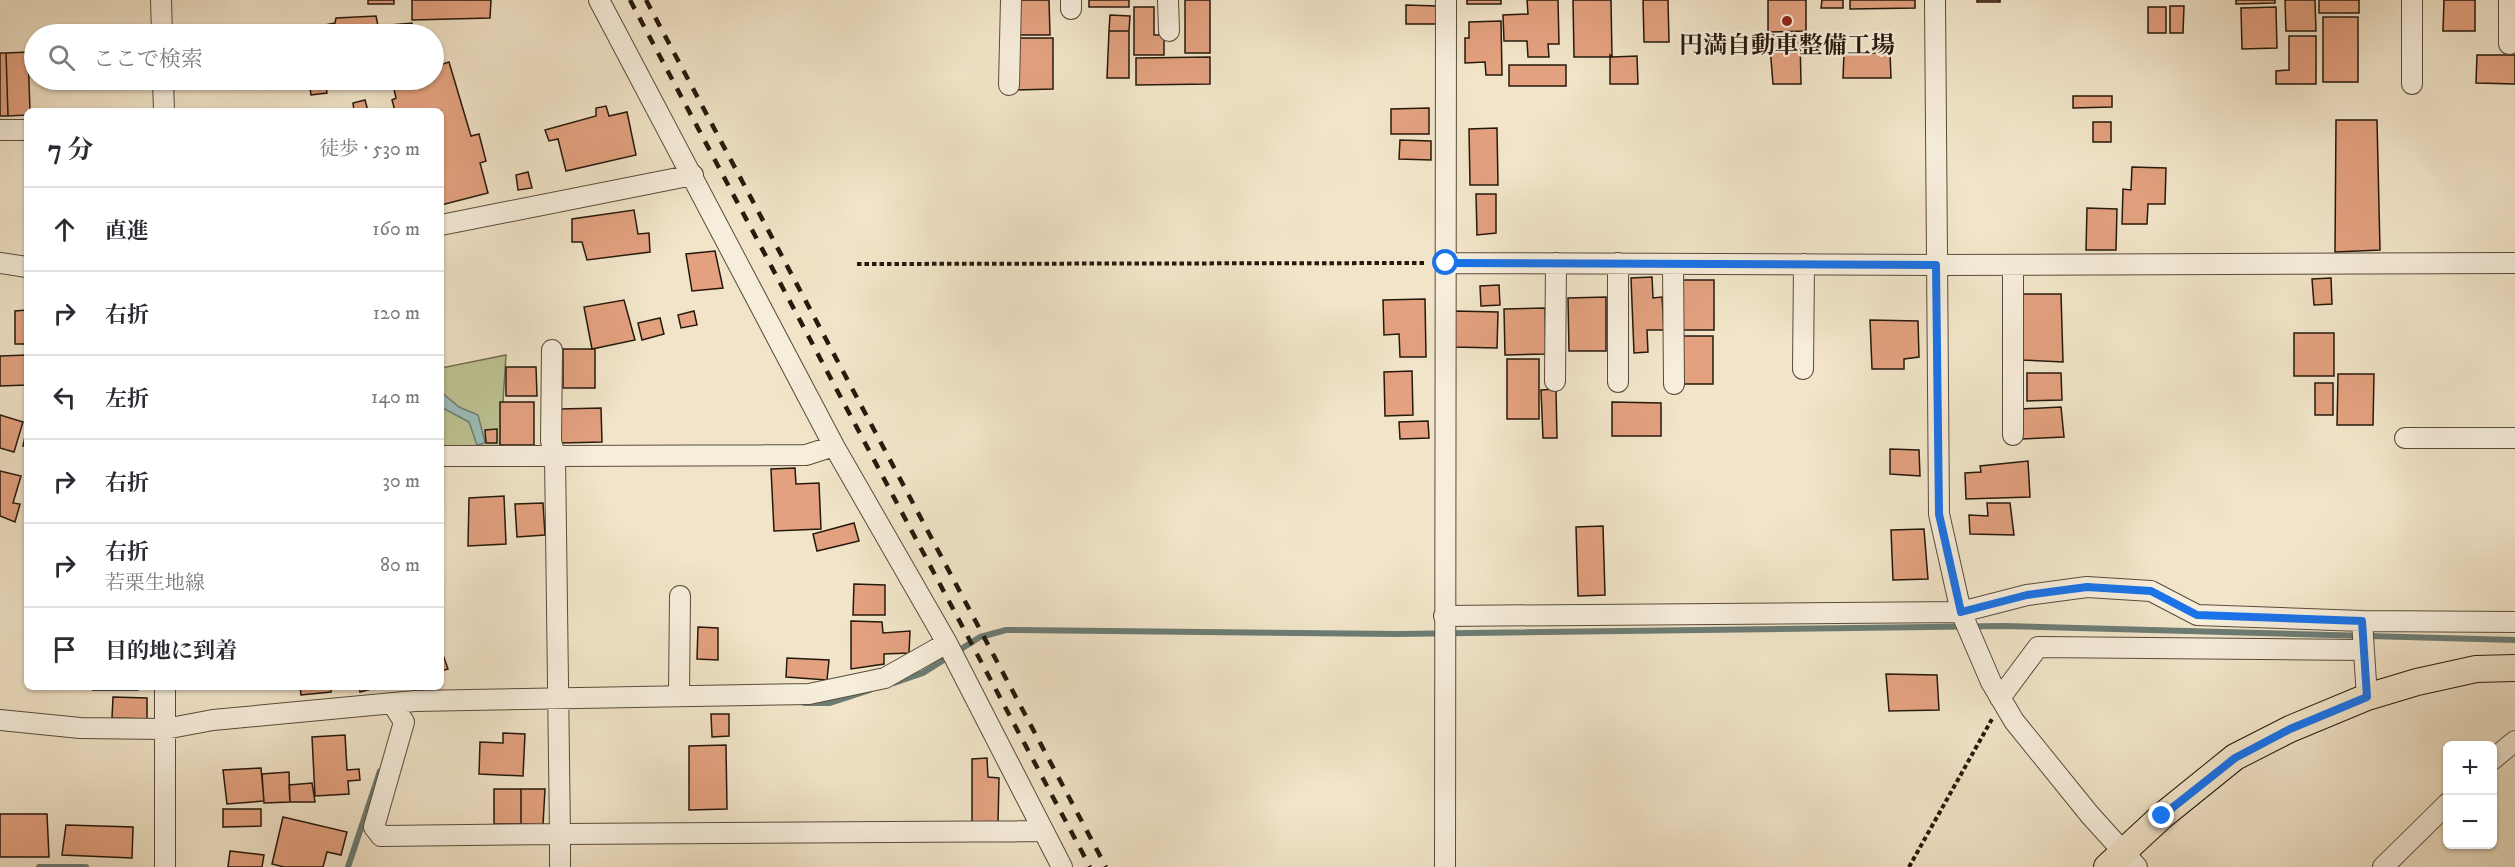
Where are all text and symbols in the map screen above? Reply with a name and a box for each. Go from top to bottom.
marker: 円満自動車整備工場 [1780,14,1794,28]
search box [24,24,444,90]
place label: 円満自動車整備工場 [1679,31,1895,61]
icon: search [45,41,78,74]
text: ここで検索 [93,46,203,73]
text: 7 分 [48,134,93,167]
text: 徒歩 · 530 m [319,137,420,162]
icon: ahead [48,213,81,246]
text: 160 m [372,217,420,242]
text: 直進 [105,218,149,245]
route start [1432,249,1458,275]
icon: right [48,297,81,330]
text: 120 m [373,301,420,326]
text: 右折 [105,302,149,329]
icon: left [48,381,81,414]
text: 140 m [371,385,420,410]
text: 左折 [105,386,149,413]
icon: right [48,465,81,498]
text: 30 m [382,469,420,494]
text: 右折 [105,470,149,497]
text: 右折 [105,539,149,566]
icon: right [48,549,81,582]
text: 80 m [380,553,420,578]
text: 若栗生地線 [105,571,205,596]
icon: arrive [48,633,81,666]
text: 目的地に到着 [105,638,237,665]
map controls [2443,741,2497,849]
button: + [2443,741,2497,795]
button: − [2443,795,2497,849]
route end [2148,802,2174,828]

